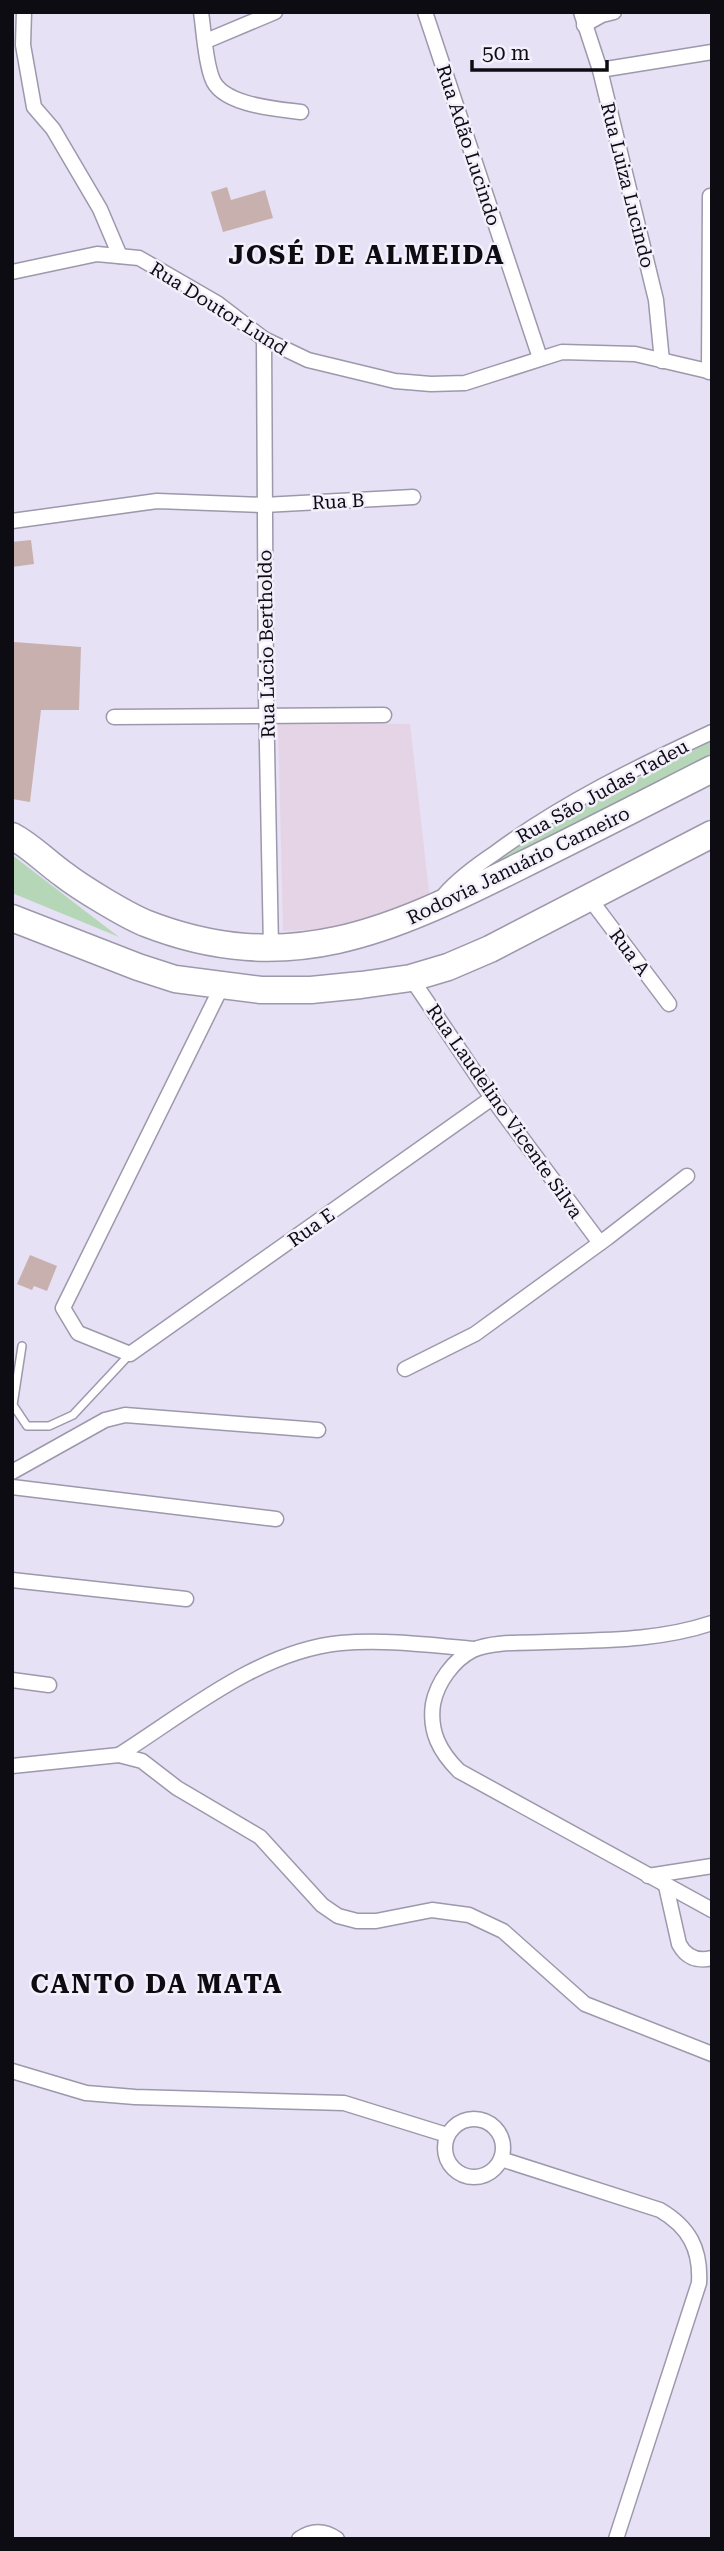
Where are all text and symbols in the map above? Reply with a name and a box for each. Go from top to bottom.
scale bar [472,28,607,72]
text: 50 m [482,41,530,65]
street label: Rua Adão Lucindo [432,62,505,229]
street label: Rua Luiza Lucindo [596,100,659,270]
district label: JOSÉ DE ALMEIDA [229,239,505,270]
street label: Rua Doutor Lund [146,257,292,360]
street label: Rua B [311,489,365,514]
street label: Rua Lúcio Bertholdo [253,549,280,738]
street label: Rua São Judas Tadeu [512,735,692,848]
street label: Rodovia Januário Carneiro [403,801,633,930]
street label: Rua A [604,924,655,981]
street label: Rua Laudelino Vicente Silva [422,1000,588,1223]
street label: Rua E [283,1203,339,1252]
district label: CANTO DA MATA [31,1969,283,1999]

